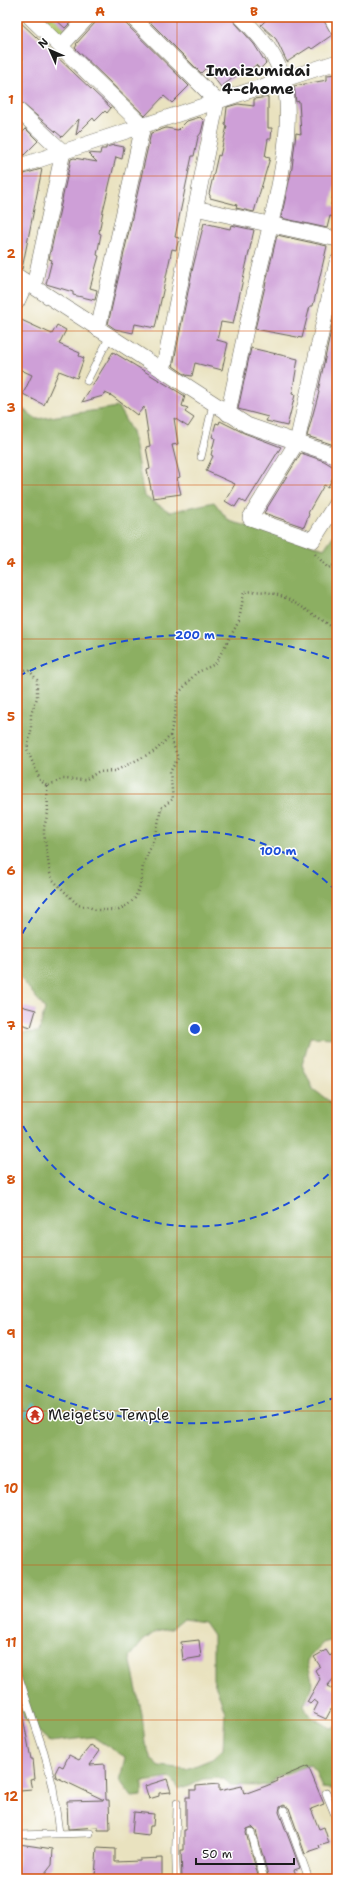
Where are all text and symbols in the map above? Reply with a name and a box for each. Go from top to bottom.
text: A [95,3,105,20]
text: B [250,3,258,20]
north arrow [30,30,70,70]
text: N [35,35,52,52]
district label: Imaizumidai 4-chome [206,60,310,99]
text: 1 [8,91,14,108]
text: 2 [6,245,16,262]
text: 3 [6,399,16,416]
text: 4 [6,554,16,571]
text: 200 m [175,627,215,643]
text: 5 [7,708,15,725]
text: 100 m [260,843,297,859]
text: 6 [6,862,16,879]
text: 7 [6,1017,16,1034]
centre of rings [188,1022,202,1036]
text: 8 [6,1171,16,1188]
text: 9 [6,1325,16,1342]
temple icon: Meigetsu Temple [25,1405,45,1425]
place label: Meigetsu Temple [48,1405,169,1425]
text: 10 [4,1480,18,1497]
text: 11 [5,1634,17,1651]
text: 12 [4,1788,18,1805]
scale bar [196,1840,294,1866]
text: 50 m [202,1846,232,1862]

